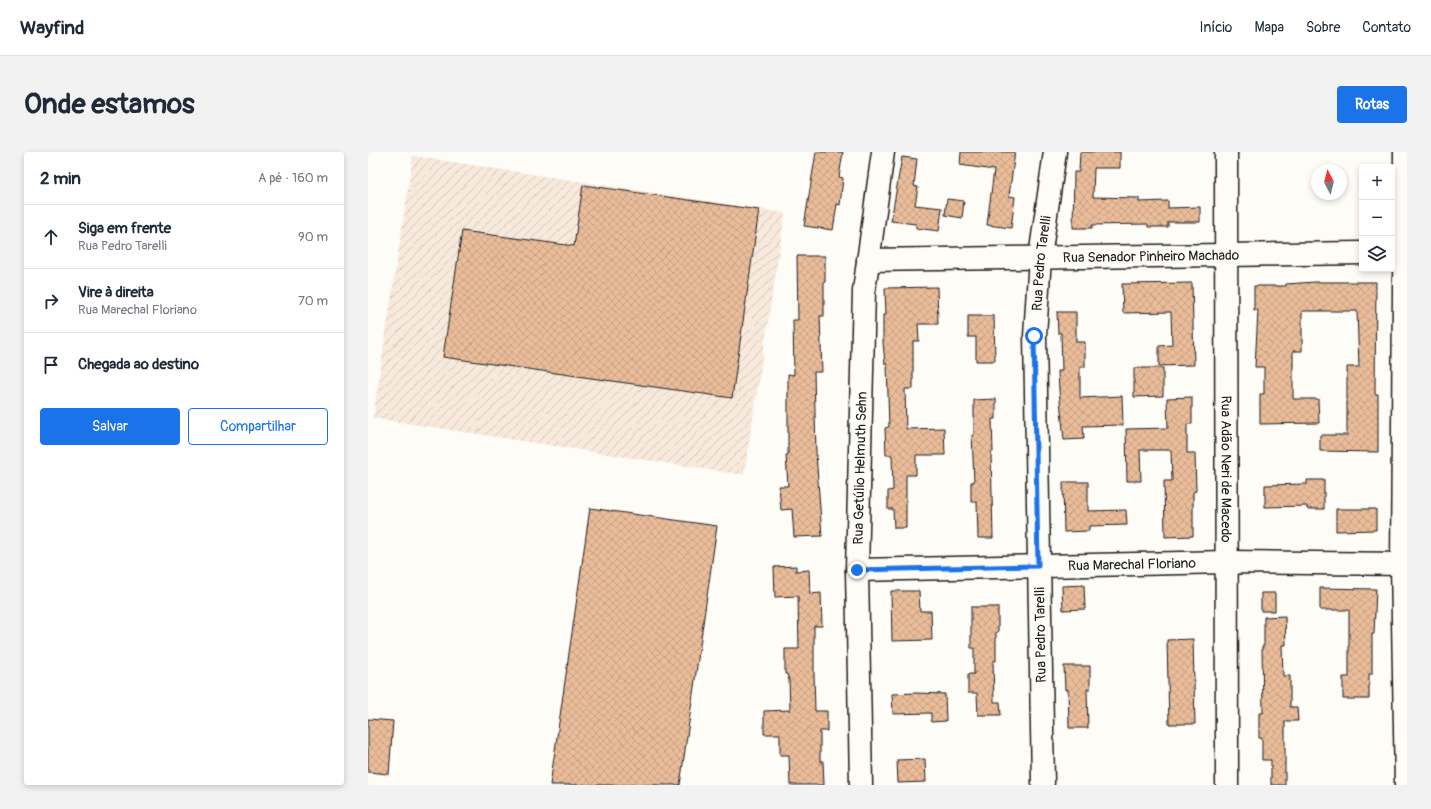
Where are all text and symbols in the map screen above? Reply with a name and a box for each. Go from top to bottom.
text: Wayfind [20,16,84,40]
text: Início [1199,19,1232,36]
text: Mapa [1254,19,1284,36]
text: Sobre [1306,19,1340,36]
text: Contato [1362,19,1411,36]
button: Rotas [1337,86,1407,123]
text: Onde estamos [24,87,195,122]
north arrow [1311,164,1347,200]
map controls [1359,164,1395,272]
button: + [1359,164,1395,200]
text: 2 min [40,168,81,189]
text: A pé · 160 m [258,170,328,186]
button: − [1359,200,1395,236]
street label: Rua Pedro Tarelli [1029,214,1055,312]
text: Siga em frente [78,219,171,238]
icon: ahead [40,226,62,248]
text: 90 m [298,229,328,245]
button: layers [1359,236,1395,272]
text: Rua Pedro Tarelli [78,238,167,254]
street label: Rua Senador Pinheiro Machado [1063,247,1240,266]
text: Vire à direita [78,283,154,302]
icon: right [40,290,62,312]
text: 70 m [298,293,328,309]
text: Rua Marechal Floriano [78,302,197,318]
route start [1025,327,1043,345]
icon: arrive [40,354,62,376]
text: Chegada ao destino [78,355,199,374]
street label: Rua Getúlio Helmuth Sehn [850,391,870,545]
street label: Rua Adão Neri de Macedo [1217,395,1235,543]
button: Salvar [40,408,180,445]
button: Compartilhar [188,408,328,445]
street label: Rua Marechal Floriano [1068,555,1197,574]
route end [848,561,866,579]
street label: Rua Pedro Tarelli [1031,587,1050,683]

